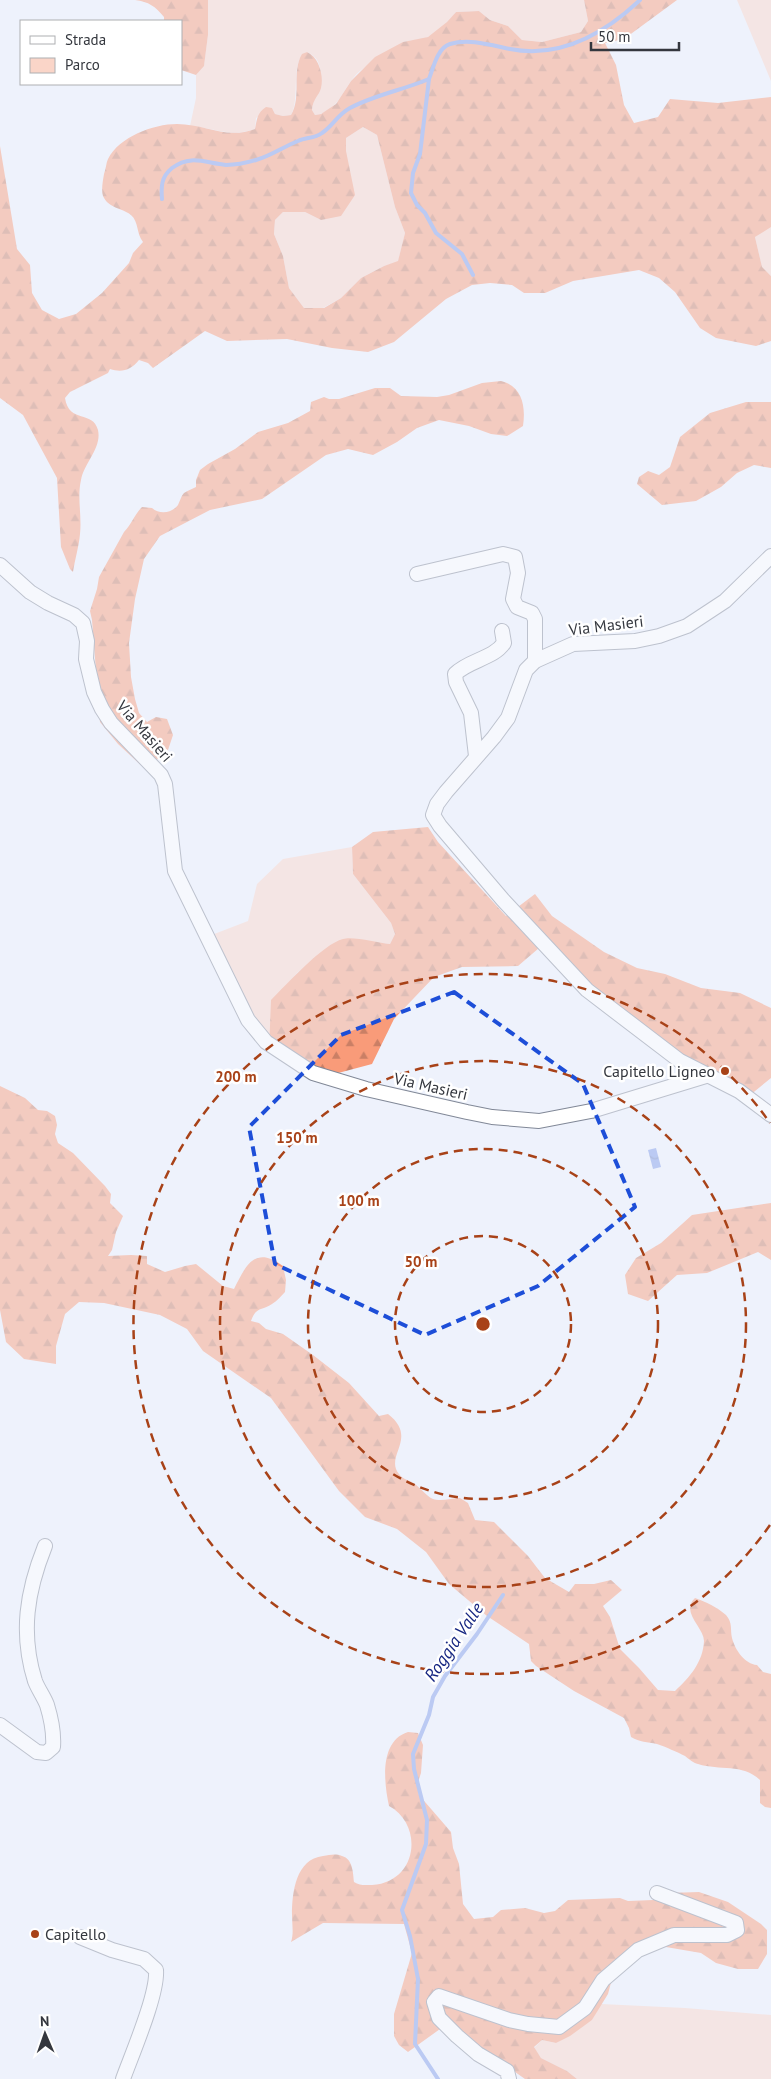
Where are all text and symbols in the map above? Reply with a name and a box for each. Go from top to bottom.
legend [20,20,182,85]
scale bar [591,20,678,52]
text: 50 m [598,27,631,46]
text: Strada [65,30,106,49]
text: Parco [65,55,100,74]
street label: Via Masieri [567,611,644,640]
street label: Via Masieri [112,695,177,766]
place label: Capitello Ligneo [603,1061,715,1081]
marker: Capitello Ligneo [719,1065,731,1077]
text: 200 m [215,1067,257,1086]
street label: Via Masieri [391,1068,470,1104]
text: 150 m [276,1128,318,1147]
text: 100 m [338,1191,380,1210]
text: 50 m [405,1252,437,1271]
centre of rings [474,1315,492,1333]
water label: Roggia Valle [419,1597,489,1686]
place label: Capitello [45,1924,106,1944]
marker: Capitello [29,1928,41,1940]
north arrow [20,2009,70,2059]
text: N [40,2012,49,2030]

